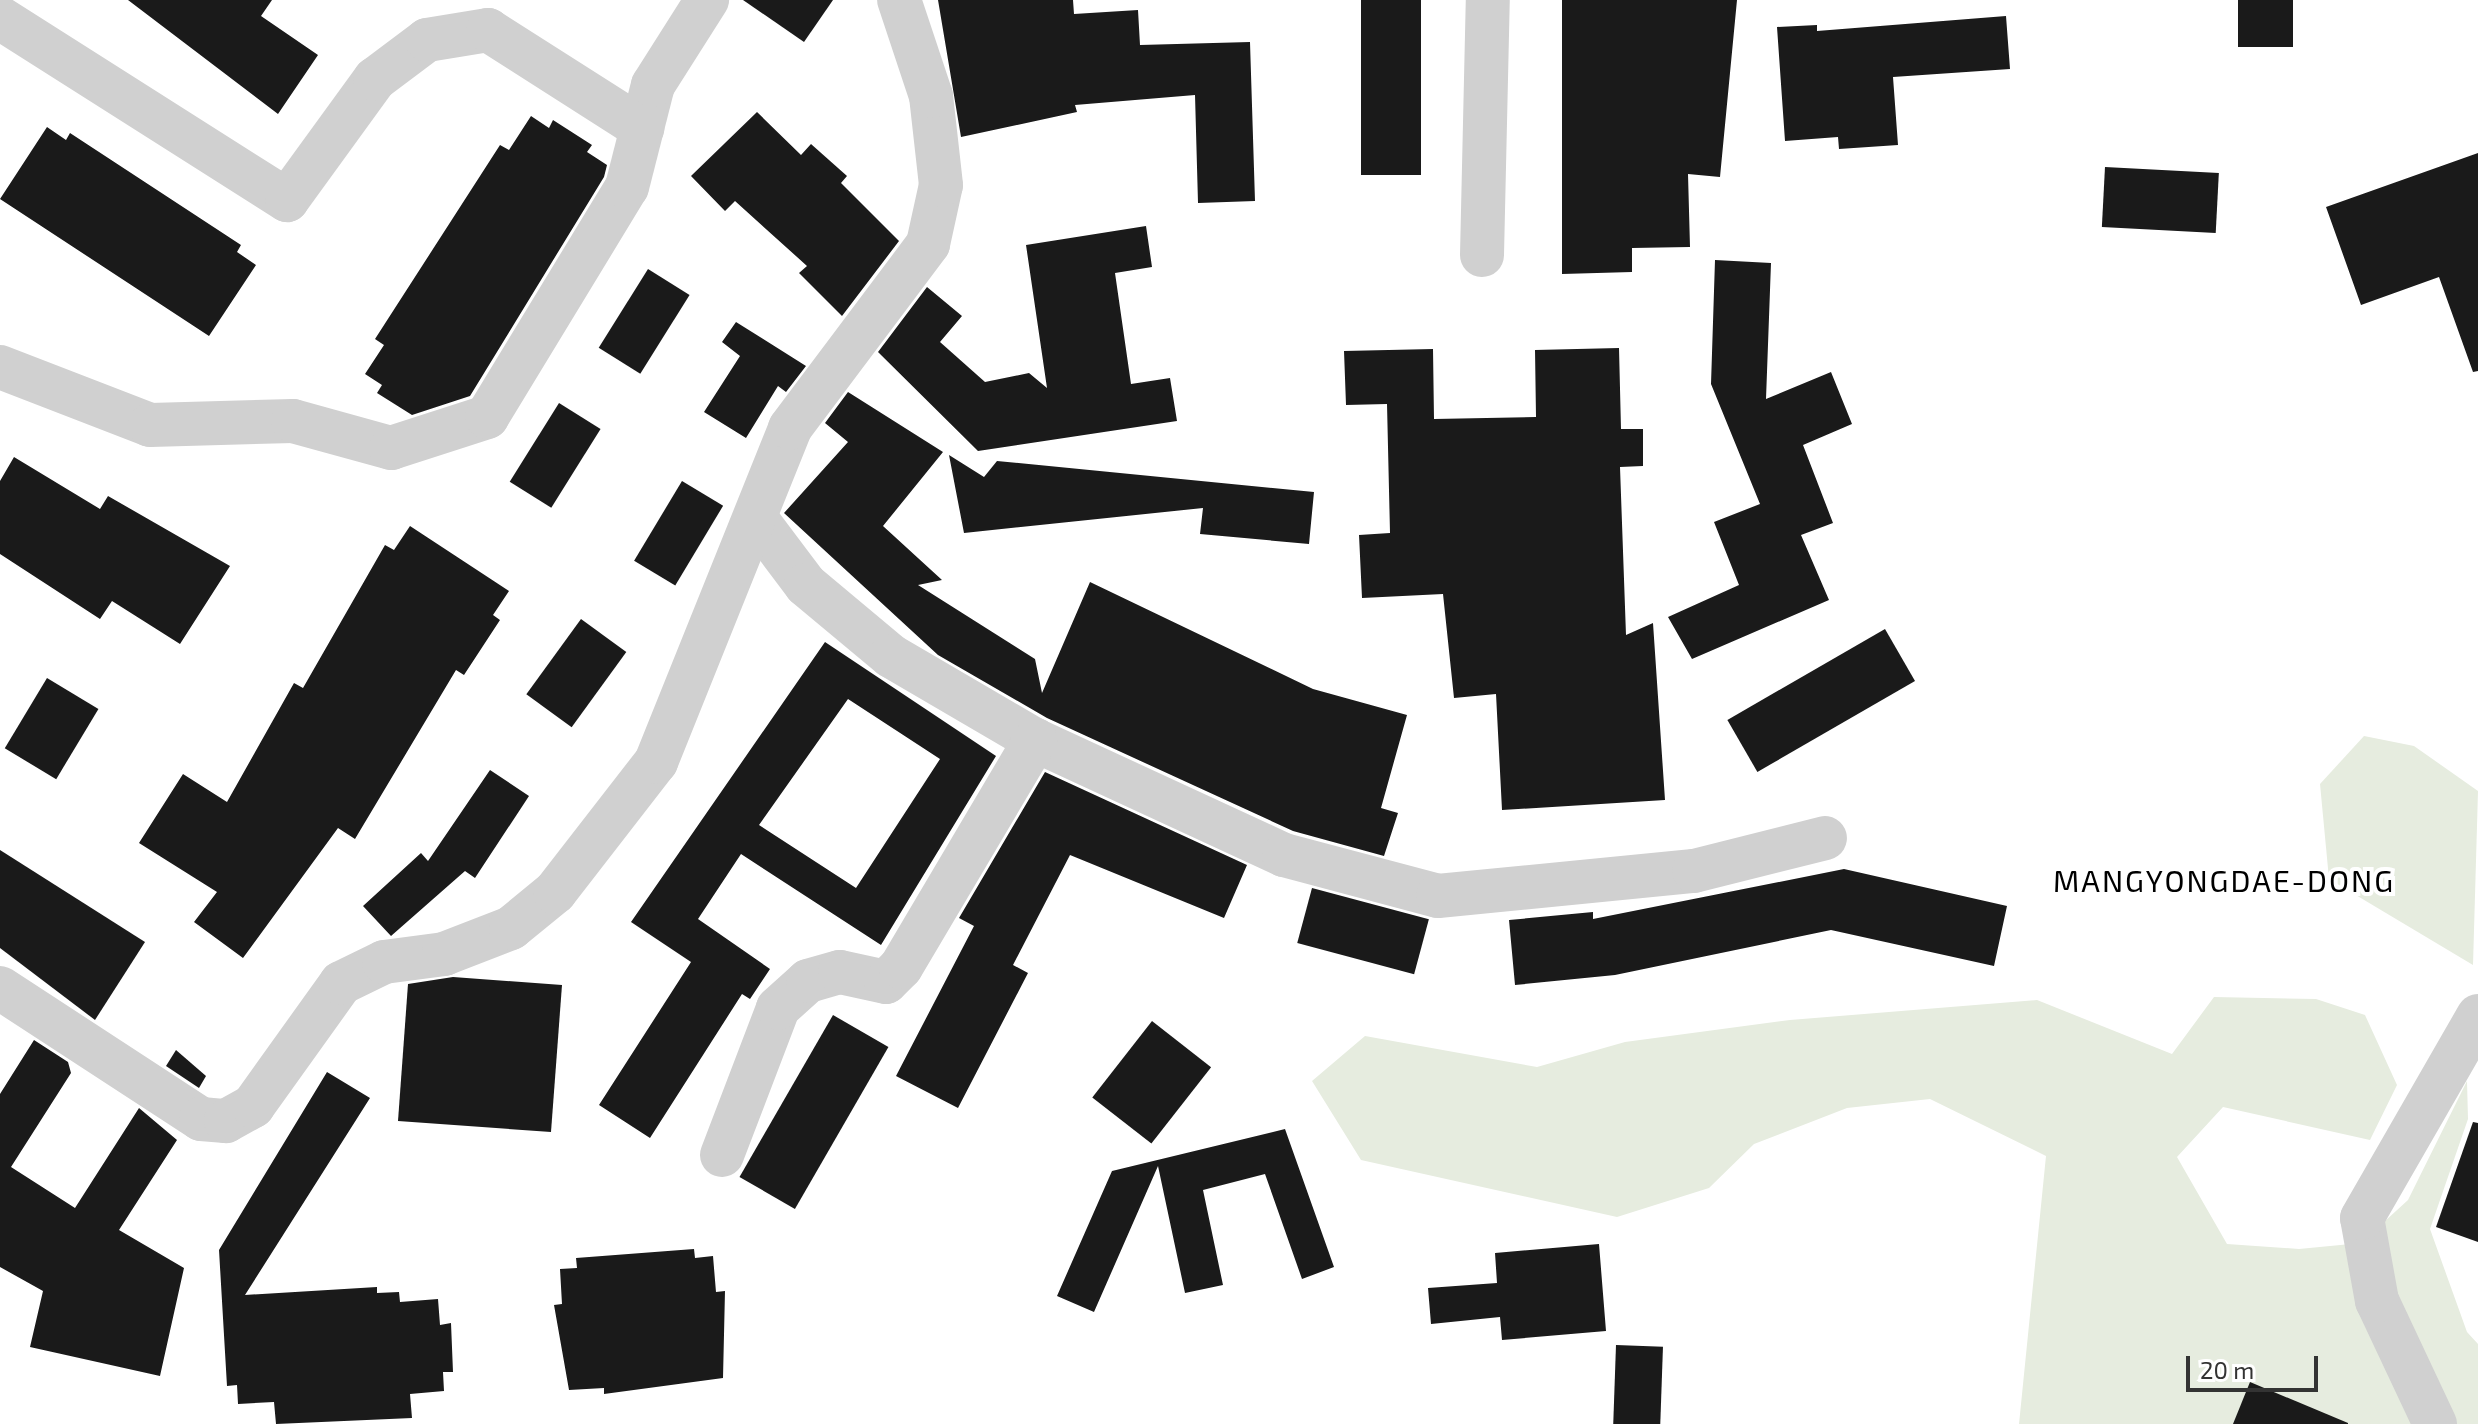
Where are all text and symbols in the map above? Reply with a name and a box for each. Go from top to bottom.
district label: MANGYONGDAE-DONG [2053,862,2395,898]
scale bar [2190,1340,2322,1390]
text: 20 m [2200,1355,2254,1384]

